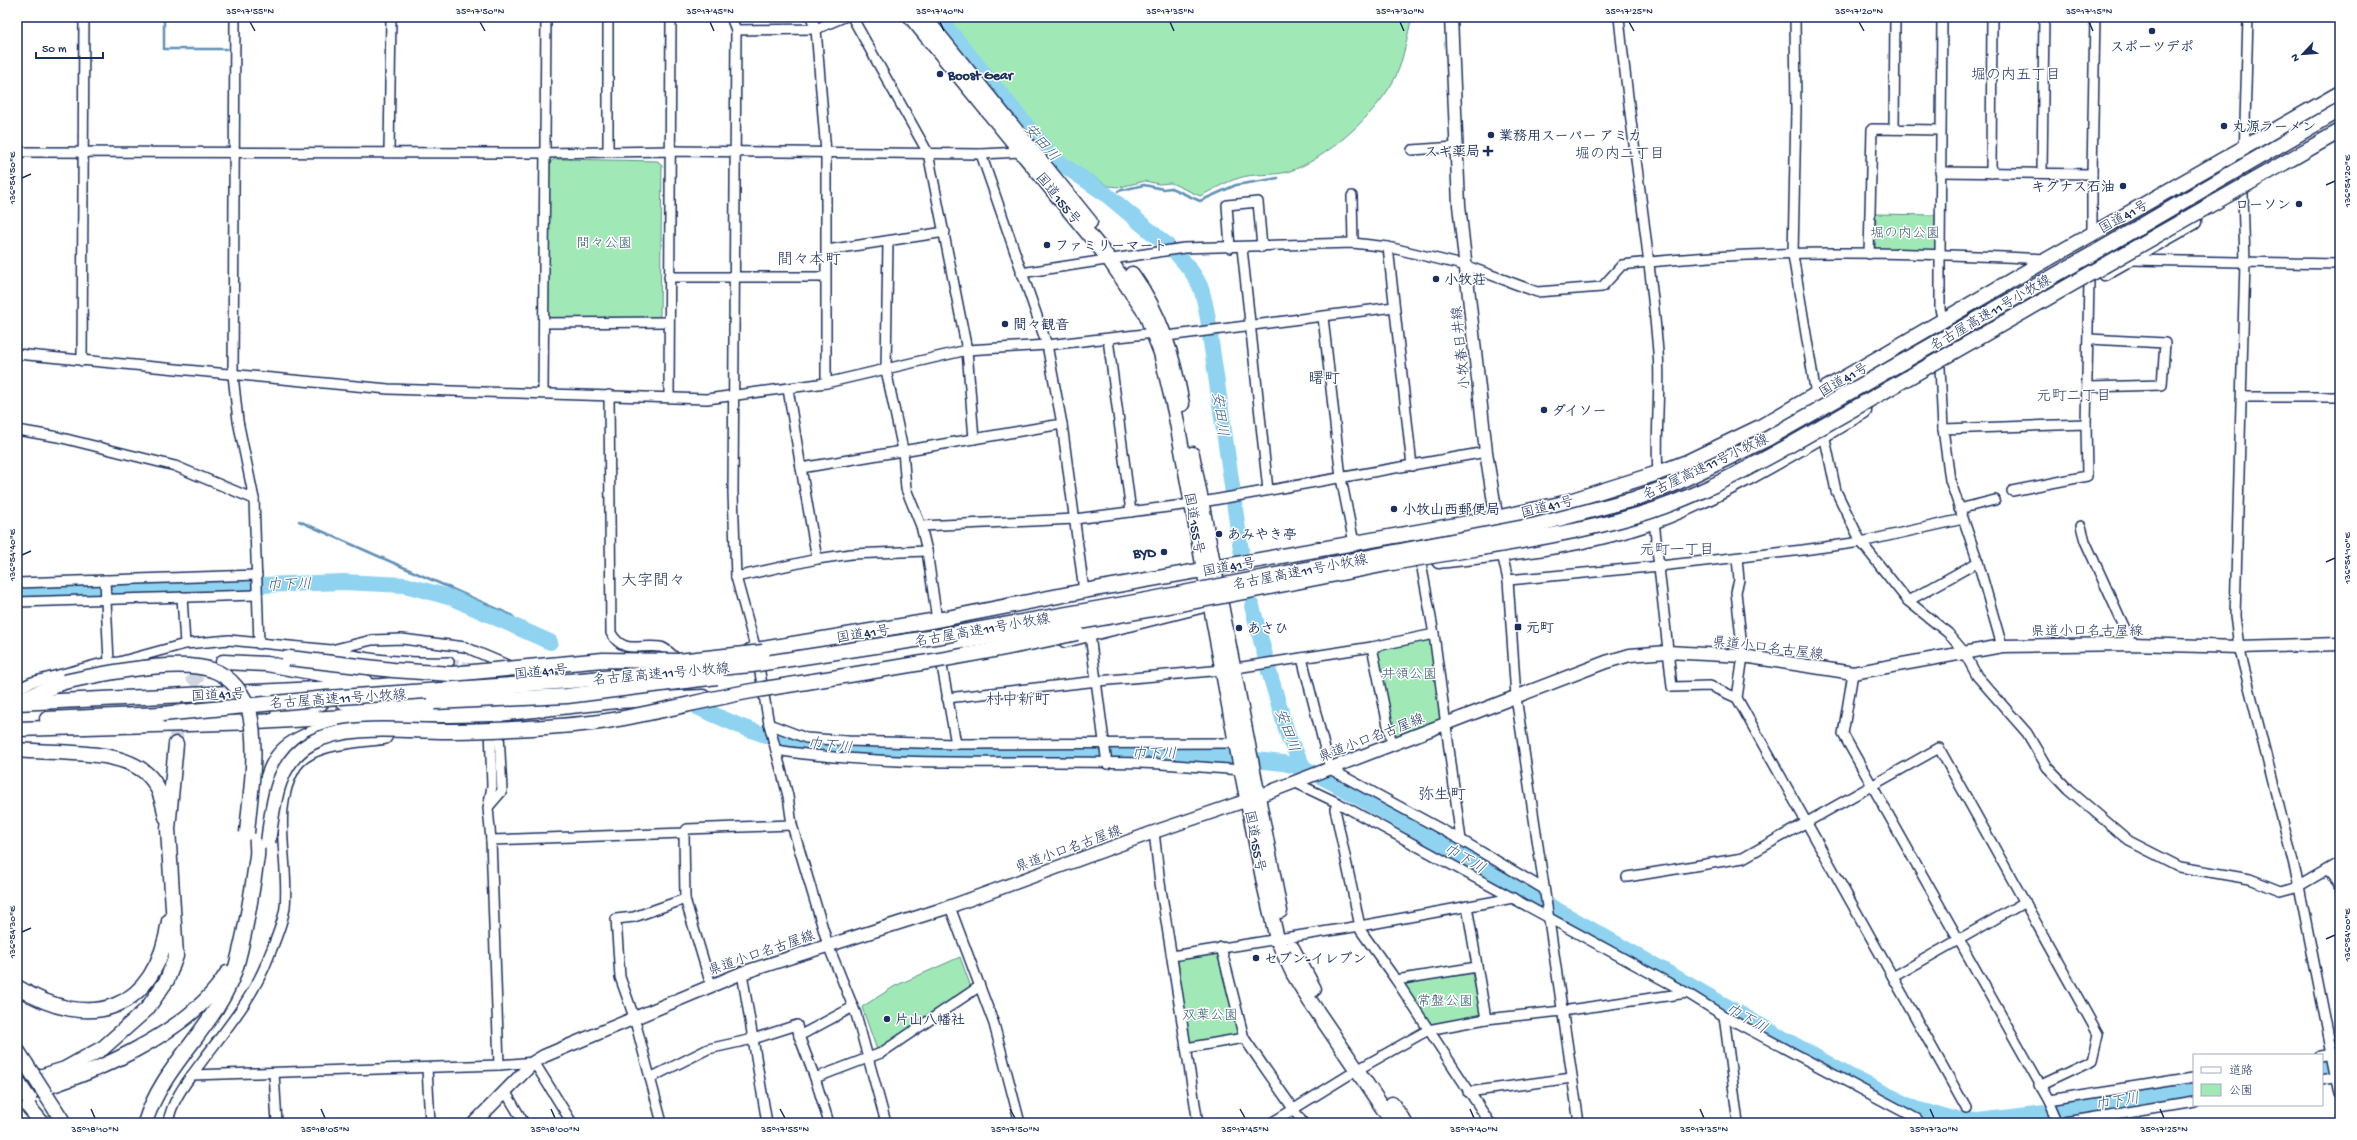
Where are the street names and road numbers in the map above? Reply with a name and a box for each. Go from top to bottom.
street label: 国道155号 [1031,170,1083,229]
street label: 国道41号 [2096,198,2152,239]
street label: 名古屋高速11号小牧線 [1928,272,2055,356]
street label: 小牧春日井線 [1449,305,1475,391]
street label: 国道41号 [1816,360,1872,402]
street label: 名古屋高速11号小牧線 [1640,432,1772,505]
street label: 国道155号 [1179,491,1206,556]
street label: 国道41号 [1519,494,1576,523]
street label: 名古屋高速11号小牧線 [1231,552,1369,595]
street label: 国道41号 [1201,555,1258,582]
street label: 名古屋高速11号小牧線 [913,611,1052,652]
street label: 国道41号 [835,623,892,648]
street label: 県道小口名古屋線 [2031,624,2143,641]
street label: 県道小口名古屋線 [1711,634,1824,665]
street label: 名古屋高速11号小牧線 [592,661,730,690]
street label: 国道41号 [513,662,569,685]
street label: 国道41号 [191,687,246,706]
street label: 名古屋高速11号小牧線 [269,687,407,714]
street label: 県道小口名古屋線 [1317,711,1427,767]
street label: 国道155号 [1239,809,1268,874]
street label: 県道小口名古屋線 [1013,823,1124,877]
street label: 県道小口名古屋線 [706,928,818,981]

